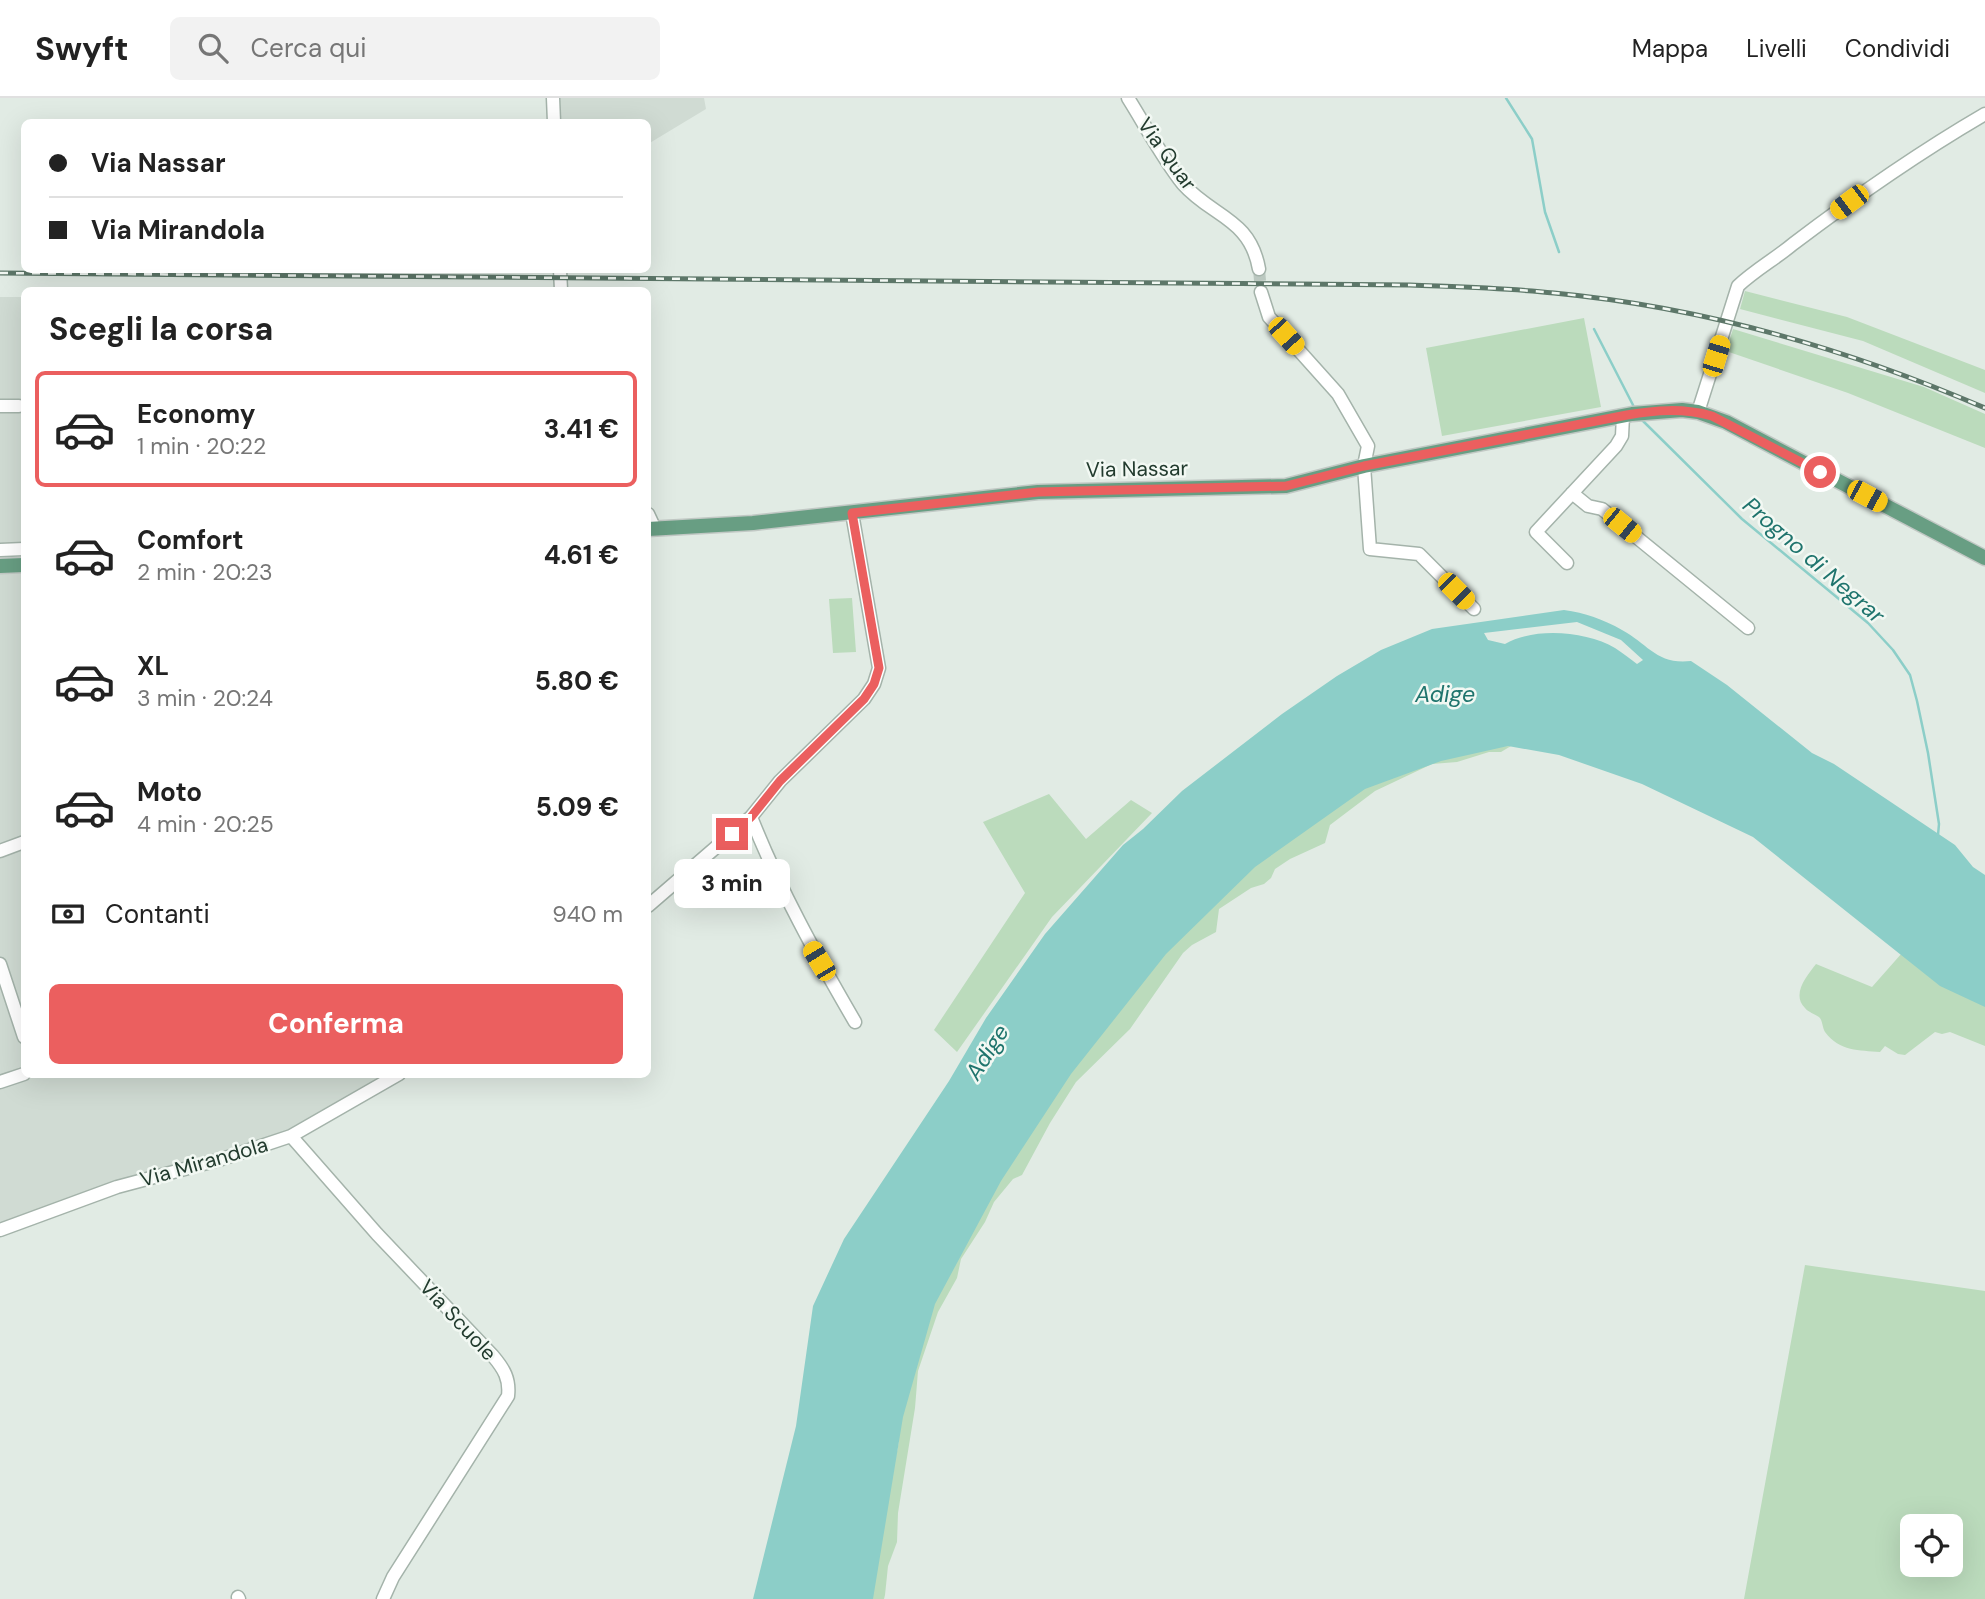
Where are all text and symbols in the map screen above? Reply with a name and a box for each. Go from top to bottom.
search box [170,17,660,80]
text: Swyft [35,27,128,70]
icon: search [194,29,232,67]
text: Cerca qui [250,31,366,65]
text: Mappa [1632,33,1708,64]
text: Livelli [1746,33,1807,64]
text: Condividi [1845,33,1950,64]
street label: Via Quar [1131,112,1203,196]
text: Via Nassar [91,146,226,180]
car [1826,181,1873,223]
text: Via Mirandola [91,213,265,247]
text: Scegli la corsa [49,308,273,350]
car [1265,313,1308,359]
car [1700,333,1733,379]
text: Economy [137,397,255,431]
icon: car [53,398,116,461]
text: 3.41 € [544,412,619,446]
text: 1 min · 20:22 [137,431,266,461]
street label: Via Nassar [1086,454,1189,484]
route start [1804,456,1836,488]
car [1844,477,1891,515]
water label: Progno di Negrar [1737,490,1892,631]
car [1600,504,1645,546]
text: Comfort [137,523,243,557]
icon: car [53,524,116,587]
text: 4.61 € [544,538,619,572]
text: 2 min · 20:23 [137,557,273,587]
car [1434,569,1479,613]
text: XL [137,649,169,683]
icon: car [53,650,116,713]
text: 5.80 € [535,664,619,698]
water label: Adige [1414,679,1475,709]
text: 3 min · 20:24 [137,683,273,713]
text: Moto [137,775,202,809]
icon: car [53,776,116,839]
text: 5.09 € [536,790,619,824]
text: 4 min · 20:25 [137,809,274,839]
route end [716,818,748,850]
callout: 3 min [674,858,790,908]
text: 3 min [701,868,763,898]
icon: cash [49,895,87,933]
text: Contanti [105,897,210,931]
text: 940 m [552,899,623,929]
car [800,938,839,984]
button: Conferma [49,984,623,1064]
water label: Adige [958,1019,1016,1086]
street label: Via Mirandola [137,1130,271,1194]
street label: Via Scuole [413,1273,503,1367]
map controls [1900,1514,1963,1577]
button: locate [1900,1514,1963,1577]

